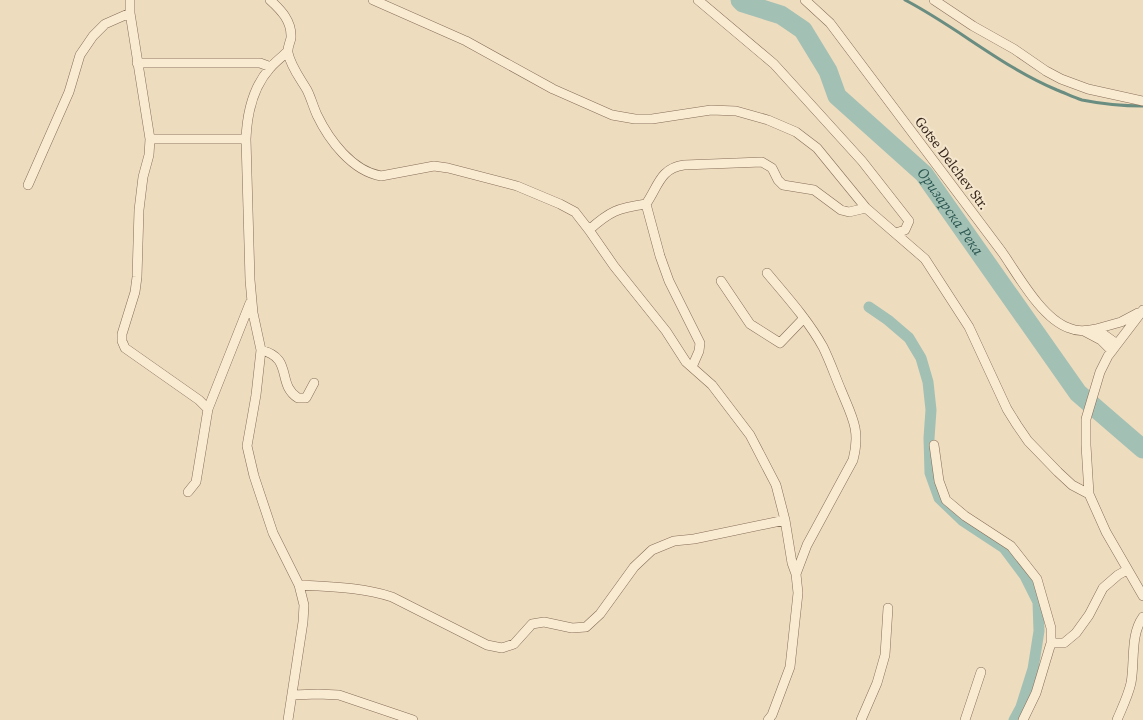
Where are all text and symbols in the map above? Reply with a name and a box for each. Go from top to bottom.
street label: Gotse Delchev Str. [910,112,994,214]
water label: Оризарска Река [913,162,989,259]

